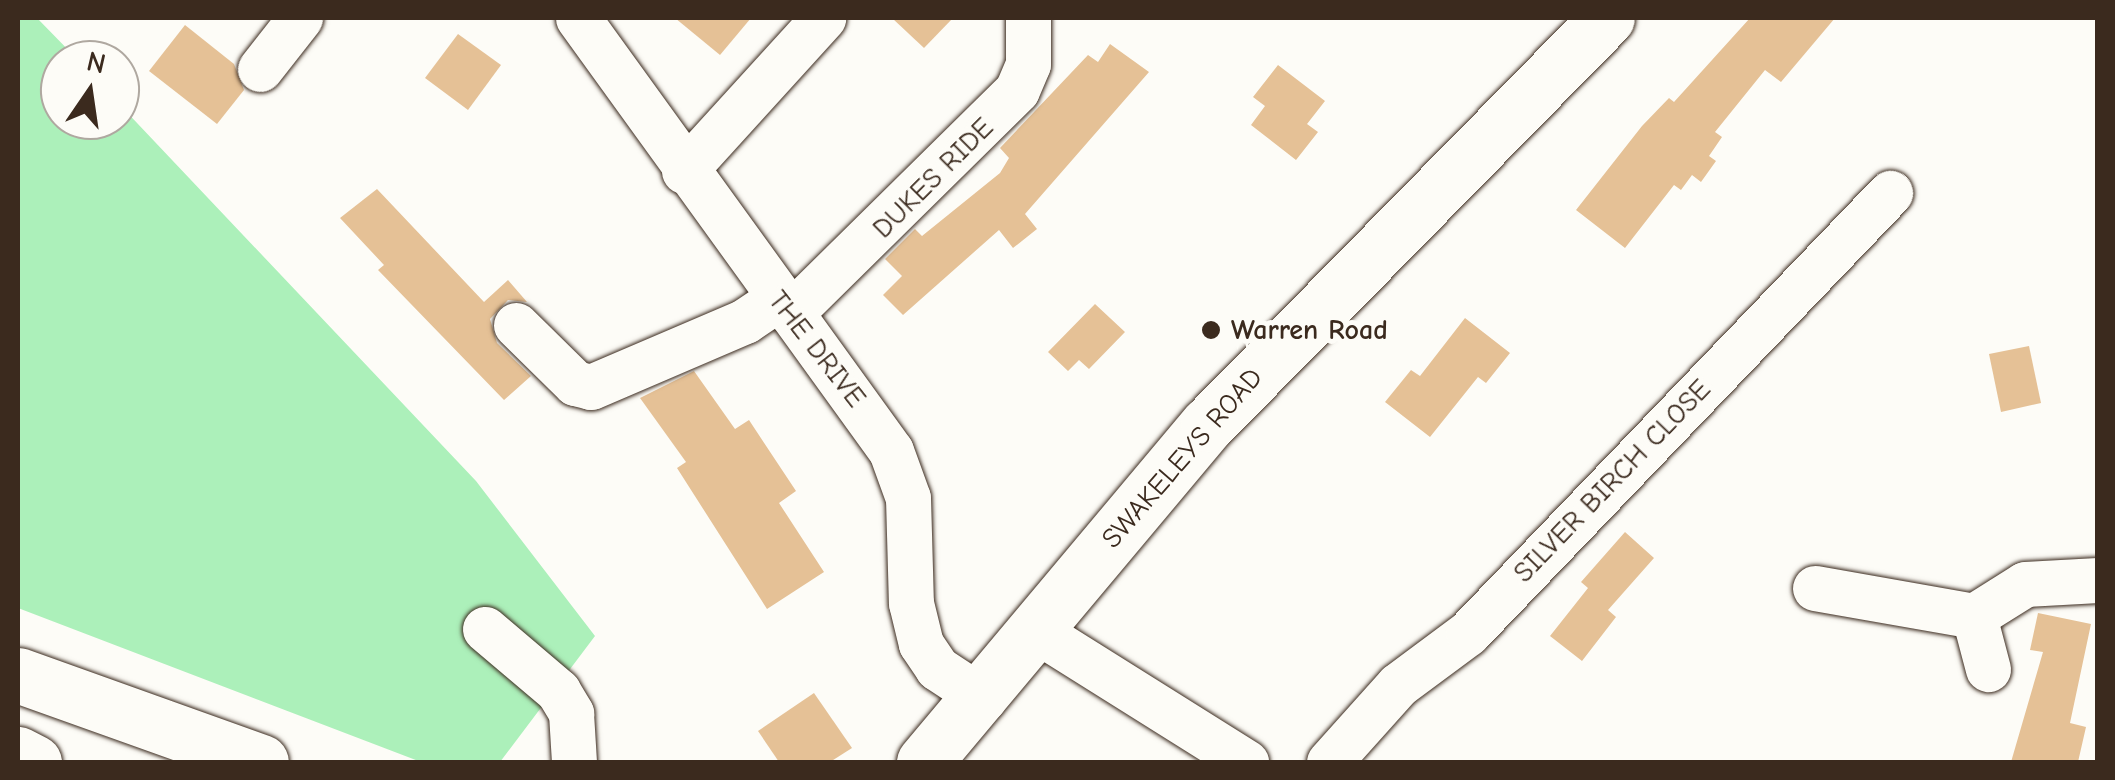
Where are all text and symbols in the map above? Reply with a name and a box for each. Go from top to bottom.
north arrow [40,40,140,140]
text: N [84,45,109,80]
street label: DUKES RIDE [866,111,1000,245]
street label: THE DRIVE [761,284,873,414]
place label: Warren Road [1231,313,1388,347]
marker: Warren Road [1200,319,1222,341]
street label: SWAKELEYS ROAD [1095,361,1269,555]
street label: SILVER BIRCH CLOSE [1507,373,1717,589]

